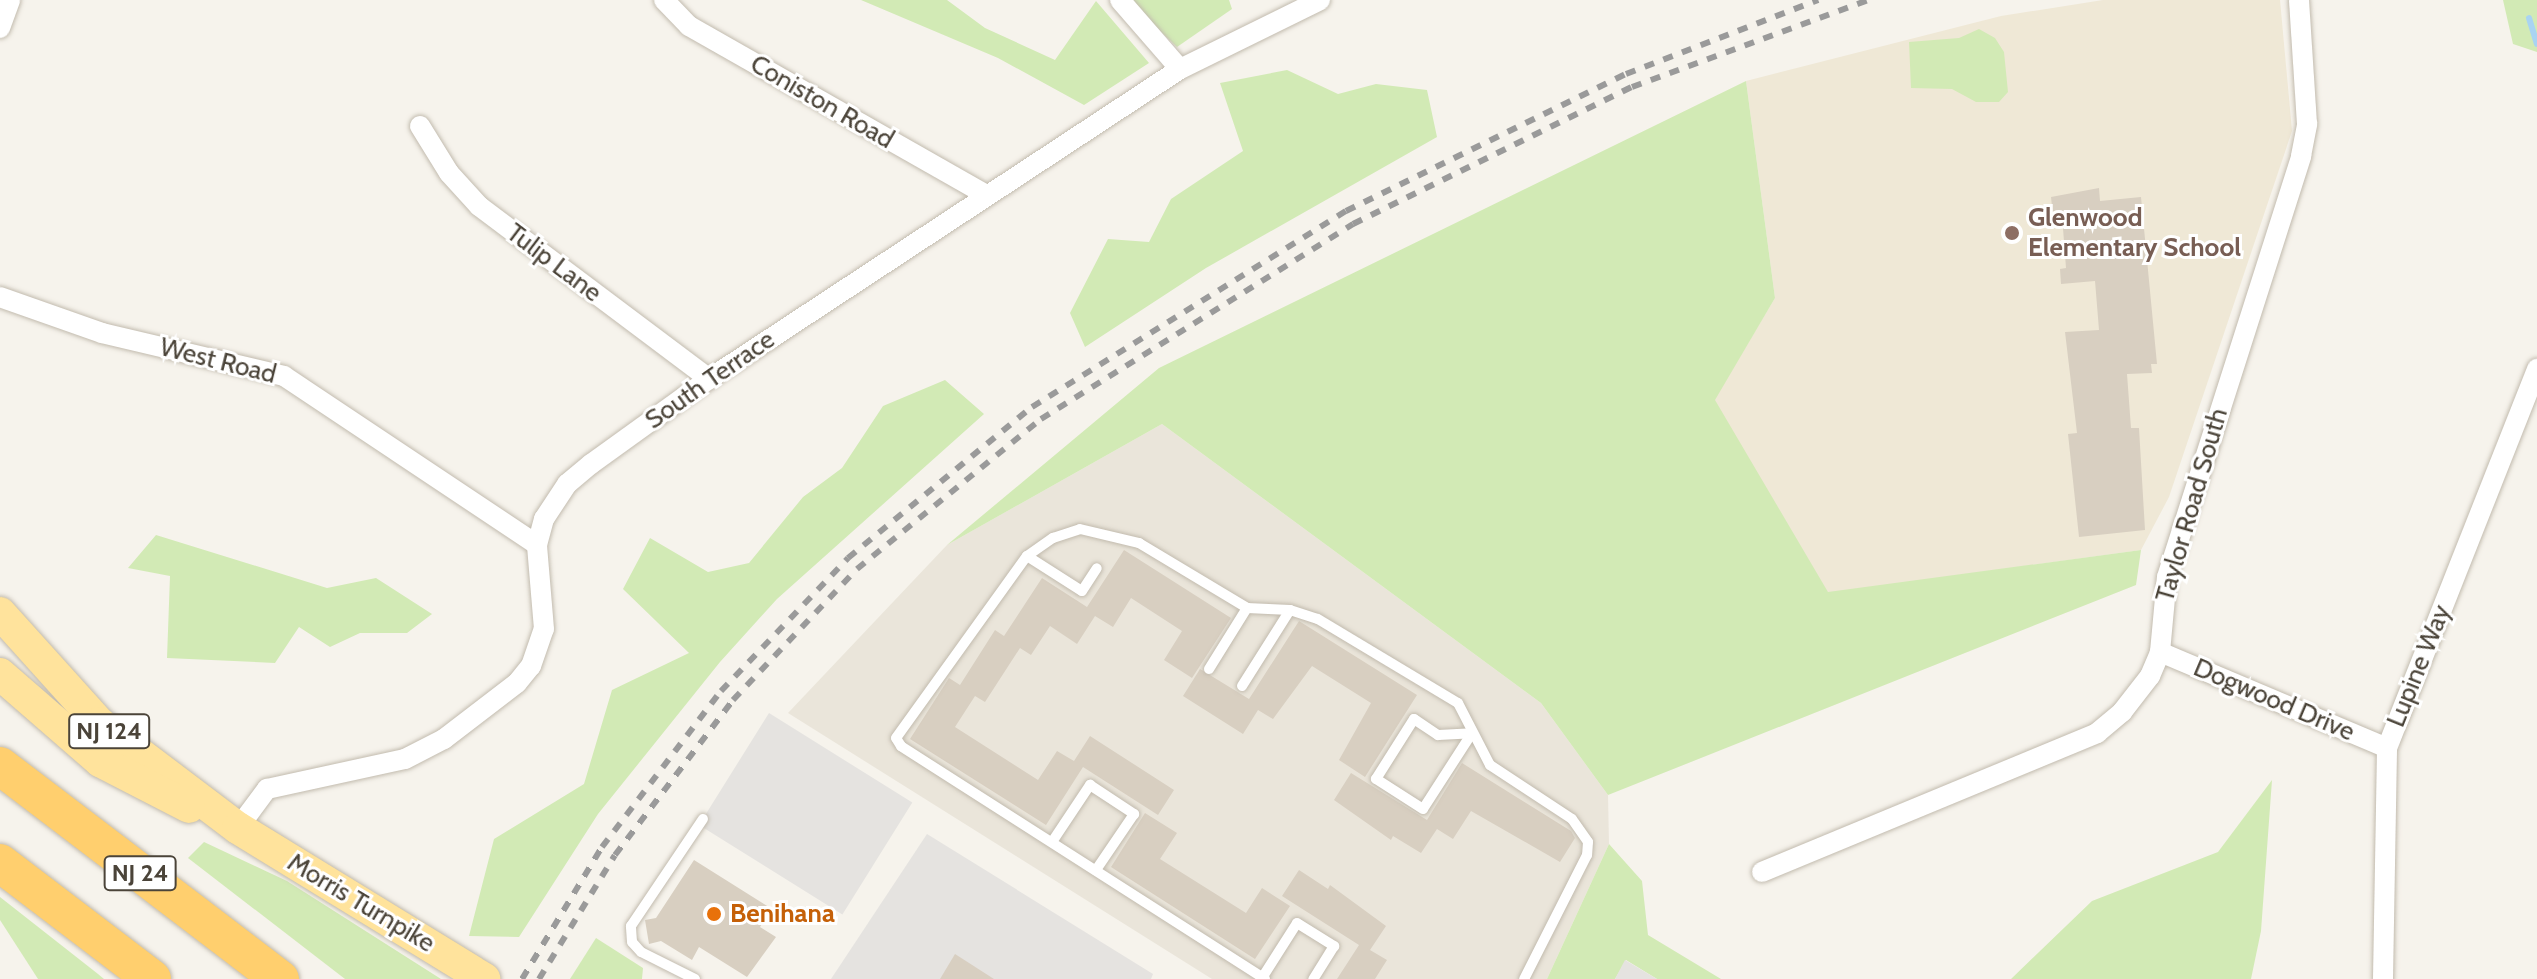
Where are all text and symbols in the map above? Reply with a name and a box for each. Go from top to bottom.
street label: Coniston Road [745,48,899,156]
place label: Glenwood Elementary School [2028,202,2241,264]
street label: Tulip Lane [500,217,608,309]
marker: Glenwood Elementary School [2003,224,2021,242]
street label: South Terrace [639,324,781,436]
street label: West Road [157,332,279,390]
street label: Taylor Road South [2149,405,2235,605]
street label: Lupine Way [2380,600,2458,732]
street label: Dogwood Drive [2189,652,2359,748]
road number: NJ 124 [67,711,151,751]
street label: Morris Turnpike [282,847,440,959]
road number: NJ 24 [102,853,178,893]
place label: Benihana [730,898,835,930]
marker: Benihana [705,905,723,923]

